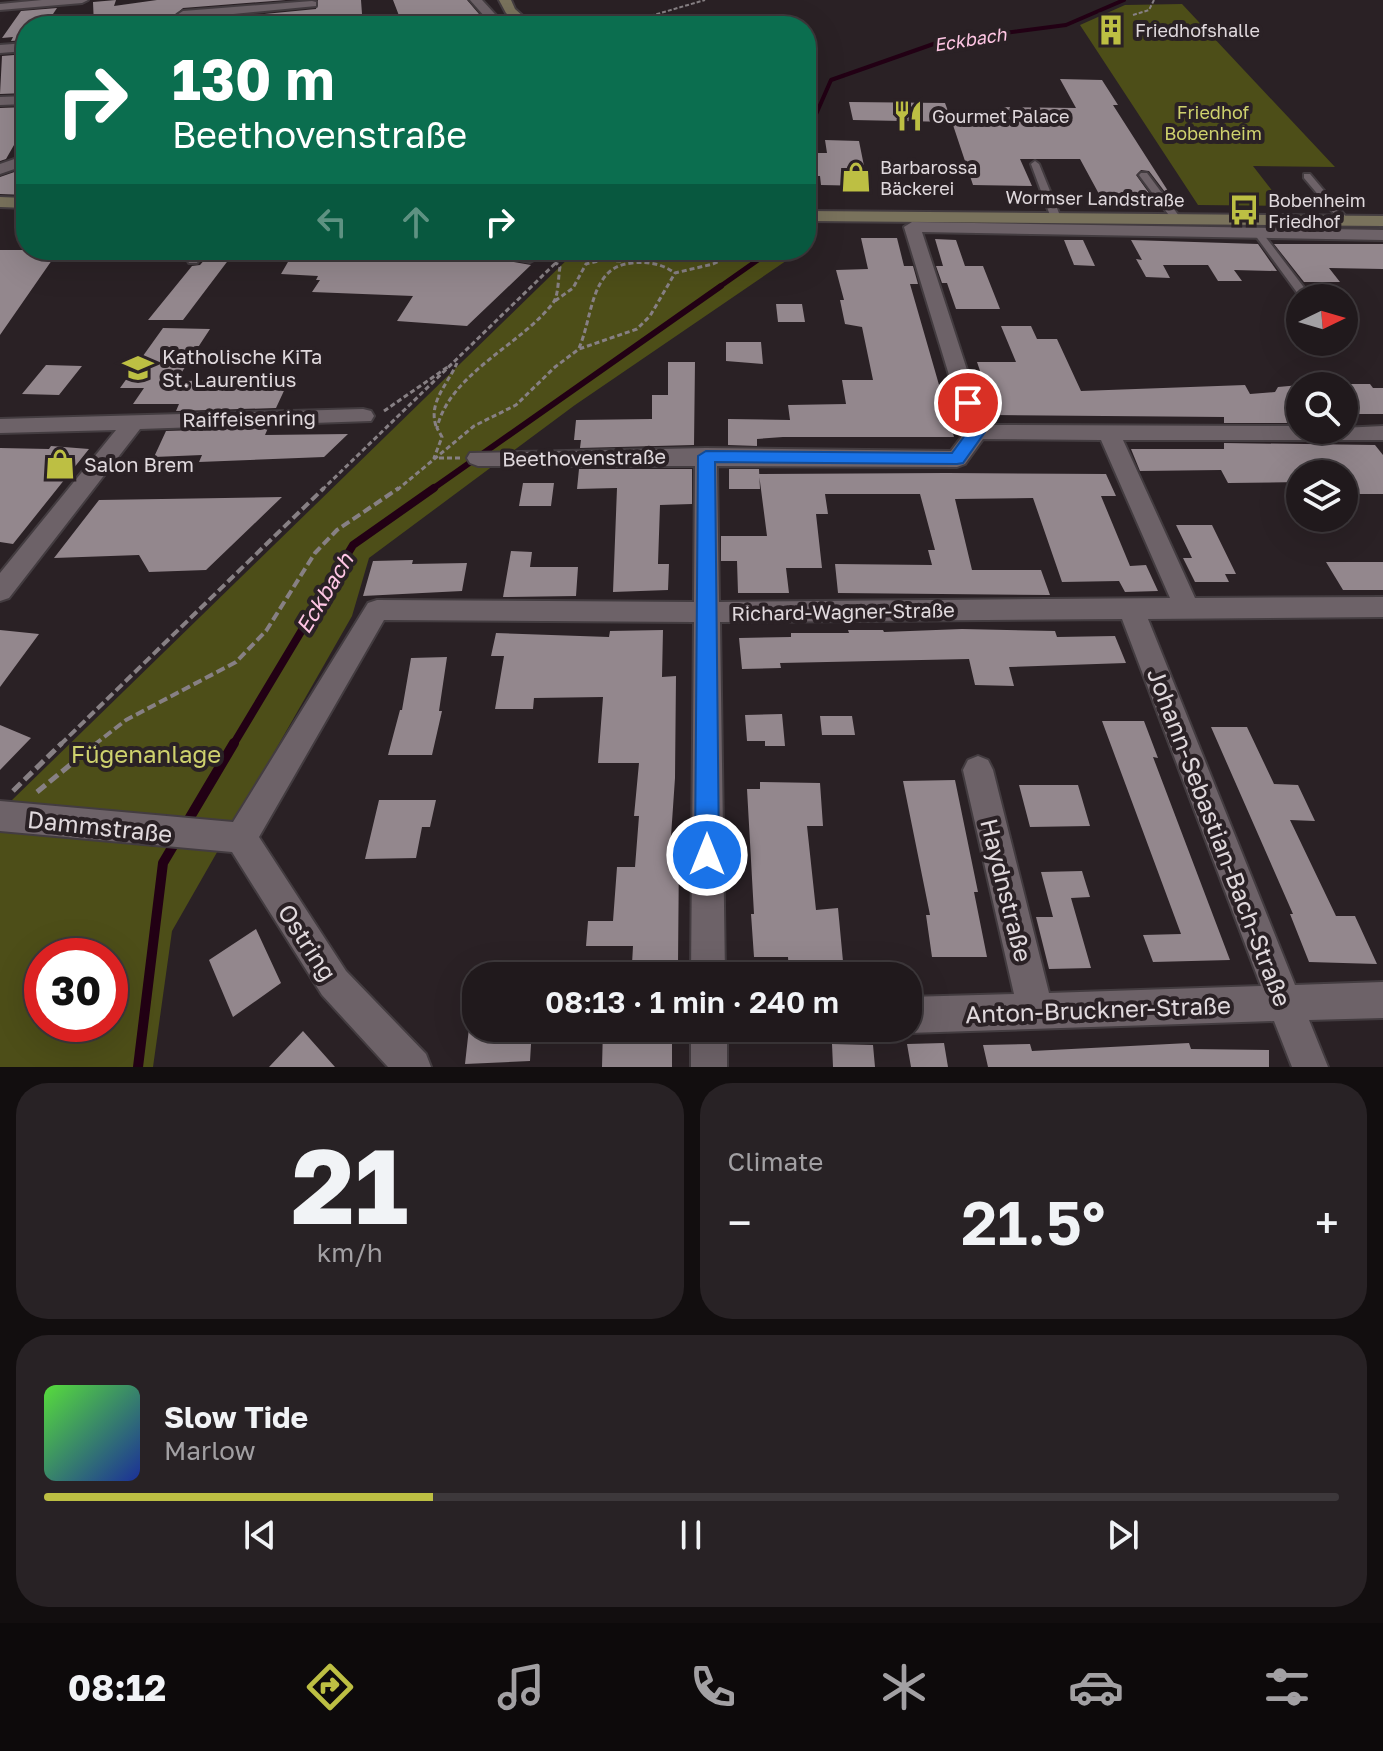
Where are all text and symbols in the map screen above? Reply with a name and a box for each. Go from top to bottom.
building icon: Friedhofshalle [1094,13,1128,47]
place label: Friedhofshalle [1135,19,1260,41]
water label: Eckbach [932,22,1009,56]
text: 130 m [172,45,334,112]
icon: right [40,48,144,152]
restaurant icon: Gourmet Palace [891,99,925,133]
park label: Friedhof Bobenheim [1164,101,1262,144]
place label: Gourmet Palace [932,105,1069,127]
text: Beethovenstraße [172,113,467,156]
place label: Barbarossa Bäckerei [880,156,977,199]
shop icon: Barbarossa Bäckerei [839,160,873,194]
street label: Wormser Landstraße [1005,185,1185,211]
place label: Bobenheim Friedhof [1268,189,1366,232]
bus stop icon: Bobenheim Friedhof [1227,193,1261,227]
icon: left [310,200,354,244]
icon: ahead [394,200,438,244]
icon: right [478,200,522,244]
north arrow [1286,284,1358,356]
map controls [1286,284,1358,532]
place label: Katholische KiTa St. Laurentius [162,344,322,391]
school or university icon: Katholische KiTa St. Laurentius [121,351,155,385]
pin [934,369,1002,437]
button: search [1286,372,1358,444]
icon: arrive [946,381,990,425]
street label: Raiffeisenring [182,405,316,431]
street label: Beethovenstraße [502,444,666,470]
shop icon: Salon Brem [43,447,77,481]
place label: Salon Brem [84,452,194,476]
button: layers [1286,460,1358,532]
water label: Eckbach [289,547,359,638]
street label: Richard-Wagner-Straße [731,597,955,625]
street label: Johann-Sebastian-Bach-Straße [1142,664,1298,1010]
park label: Fügenanlage [71,739,221,768]
street label: Dammstraße [26,804,174,848]
position arrow [665,813,749,897]
street label: Haydnstraße [975,815,1039,965]
street label: Ostring [273,898,343,986]
speed limit sign: 30 [24,938,128,1042]
text: 08:13 · 1 min · 240 m [545,984,839,1020]
street label: Anton-Bruckner-Straße [965,990,1231,1028]
text: 21 [291,1122,408,1247]
text: Climate [728,1146,823,1177]
text: 21.5° [961,1186,1105,1258]
text: − [728,1196,752,1249]
text: + [1315,1196,1339,1249]
text: km/h [317,1237,383,1268]
text: Slow Tide [164,1399,308,1435]
text: Marlow [164,1435,256,1466]
icon: previous [238,1513,282,1557]
icon: pause [669,1513,713,1557]
icon: next [1101,1513,1145,1557]
icon: directions [302,1659,358,1715]
icon: music [493,1659,549,1715]
icon: phone [685,1659,741,1715]
icon: climate [876,1659,932,1715]
icon: car [1068,1659,1124,1715]
icon: filters [1259,1659,1315,1715]
text: 08:12 [68,1666,166,1709]

